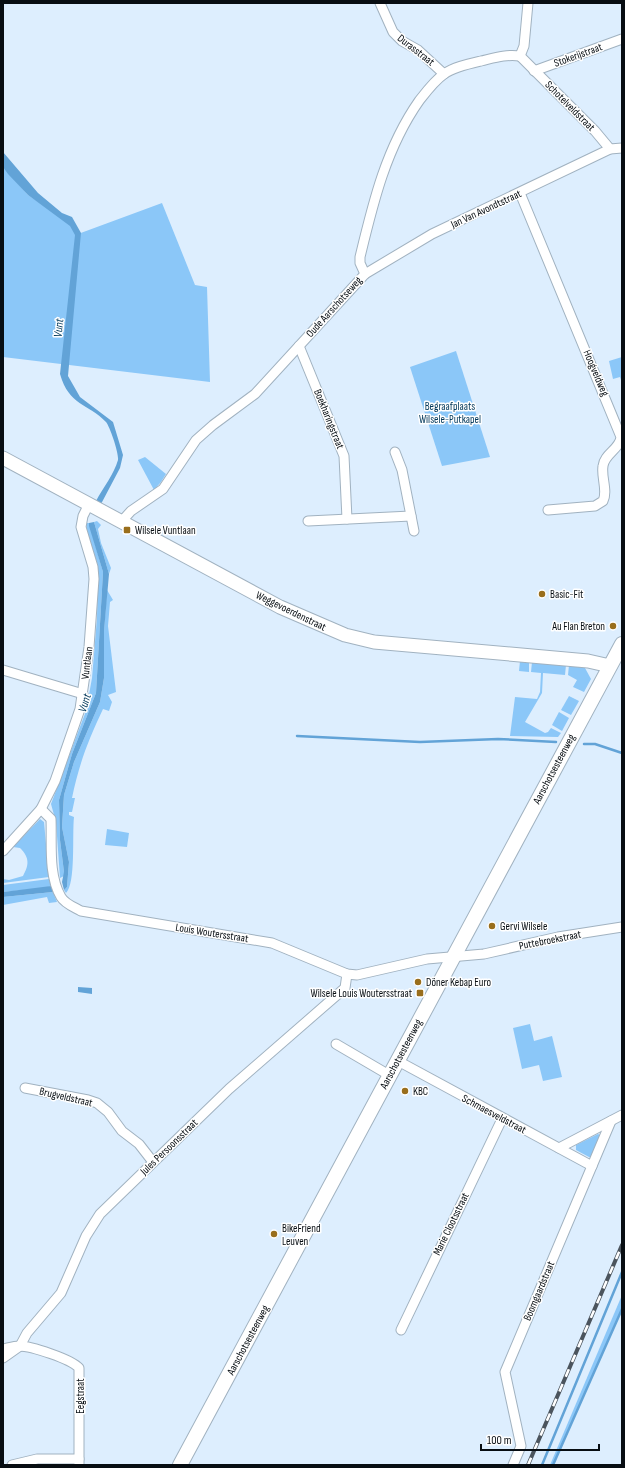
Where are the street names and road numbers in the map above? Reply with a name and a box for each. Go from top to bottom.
street label: Durasstraat [395,32,438,69]
street label: Stokerijstraat [552,40,604,70]
street label: Schotelveldstraat [542,78,598,134]
street label: Jan Van Avondtstraat [448,187,524,231]
street label: Oude Aarschotseweg [303,274,365,340]
street label: Hoogveldweg [580,348,612,399]
street label: Boekharingstraat [311,387,347,451]
street label: Weggevoerdenstraat [254,588,329,634]
street label: Vuntlaan [79,646,95,680]
street label: Aarschotsesteenweg [530,731,578,807]
street label: Louis Woutersstraat [175,921,250,945]
street label: Puttebroekstraat [518,927,583,952]
street label: Aarschotsesteenweg [377,1016,425,1092]
street label: Brugveldstraat [38,1085,94,1110]
street label: Schmaesveldstraat [460,1092,529,1137]
street label: Jules Persoonsstraat [137,1116,201,1178]
street label: Marie Clootsstraat [430,1190,472,1257]
street label: Boomgaardstraat [521,1259,558,1323]
street label: Aarschotsesteenweg [224,1302,272,1378]
street label: Eegstraat [74,1378,87,1414]

